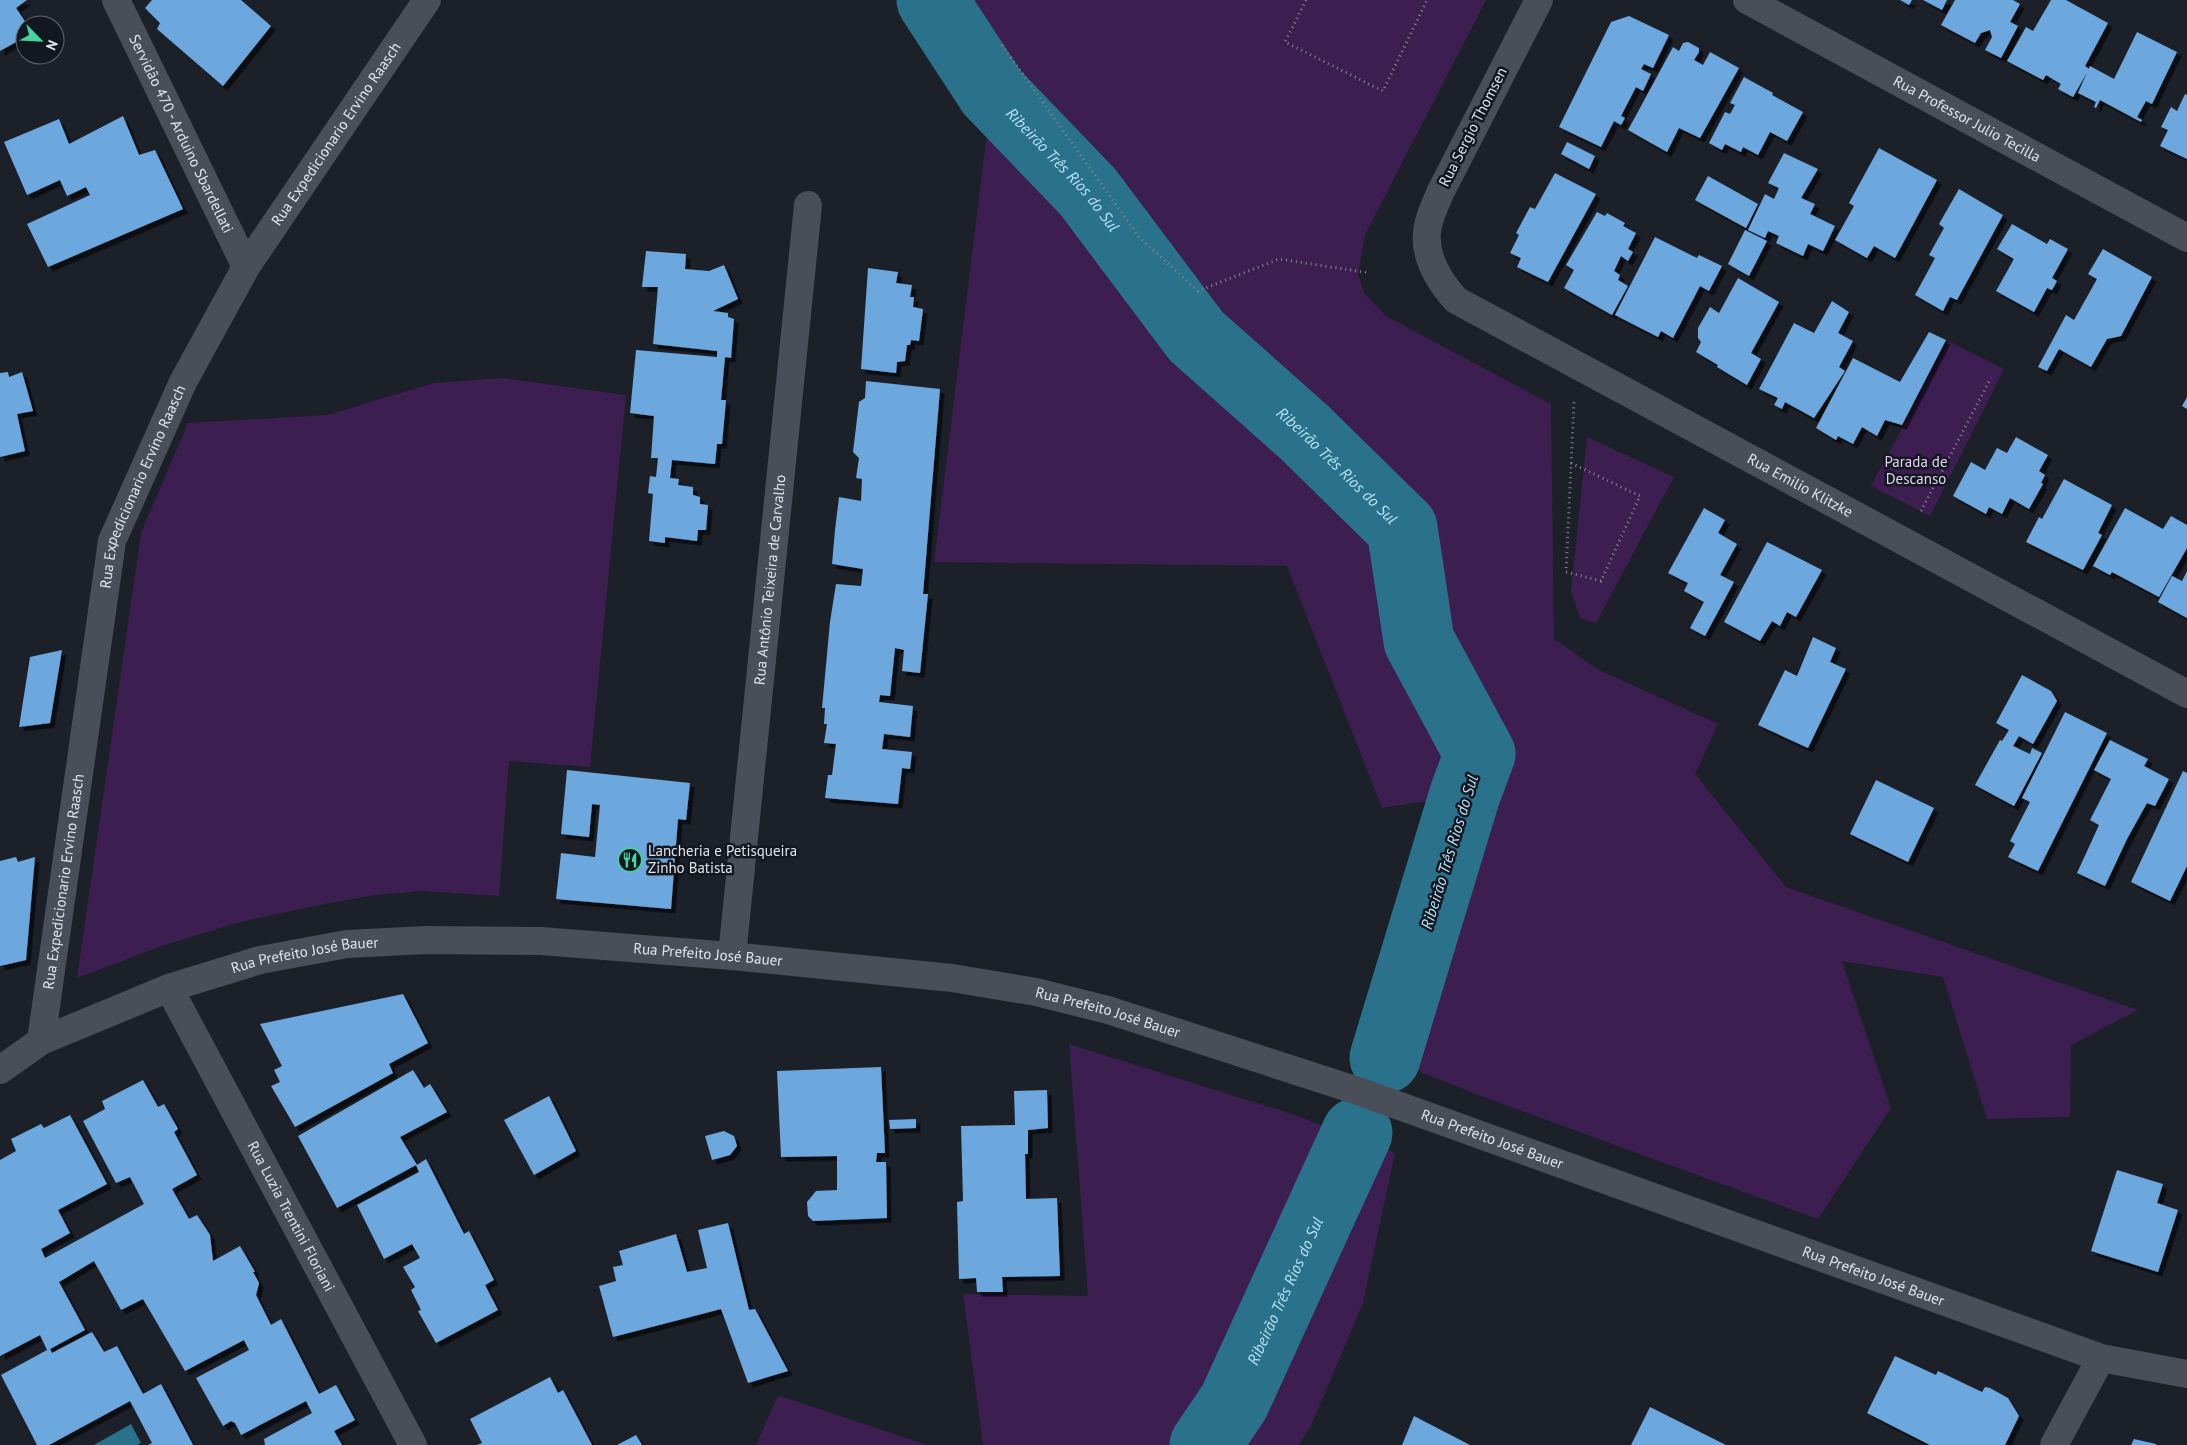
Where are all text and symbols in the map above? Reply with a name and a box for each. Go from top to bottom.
north arrow [15,15,65,65]
street label: Servidão 470 - Arduino Sbardellati [125,31,238,236]
text: N [42,37,62,53]
street label: Rua Expedicionario Ervino Raasch [267,38,405,229]
street label: Rua Sergio Thomsen [1434,64,1511,190]
street label: Rua Professor Julio Tecilla [1890,71,2044,166]
water label: Ribeirão Três Rios do Sul [1002,103,1124,236]
street label: Rua Expedicionario Ervino Raasch [95,382,189,590]
water label: Ribeirão Três Rios do Sul [1273,403,1402,529]
street label: Rua Emilio Klitzke [1744,449,1856,521]
park label: Parada de Descanso [1884,452,1948,488]
street label: Rua Antônio Teixeira de Carvalho [749,474,790,686]
water label: Ribeirão Três Rios do Sul [1416,772,1482,932]
street label: Rua Expedicionario Ervino Raasch [38,773,88,990]
place label: Lancheria e Petisqueira Zinho Batista [648,841,797,877]
restaurant icon: Lancheria e Petisqueira Zinho Batista [617,847,643,873]
street label: Rua Prefeito José Bauer [229,932,379,977]
street label: Rua Prefeito José Bauer [633,938,783,970]
street label: Rua Prefeito José Bauer [1034,982,1183,1042]
street label: Rua Prefeito José Bauer [1419,1105,1566,1173]
street label: Rua Luzia Trentini Floriani [244,1138,339,1295]
water label: Ribeirão Três Rios do Sul [1242,1213,1328,1368]
street label: Rua Prefeito José Bauer [1800,1241,1947,1310]

